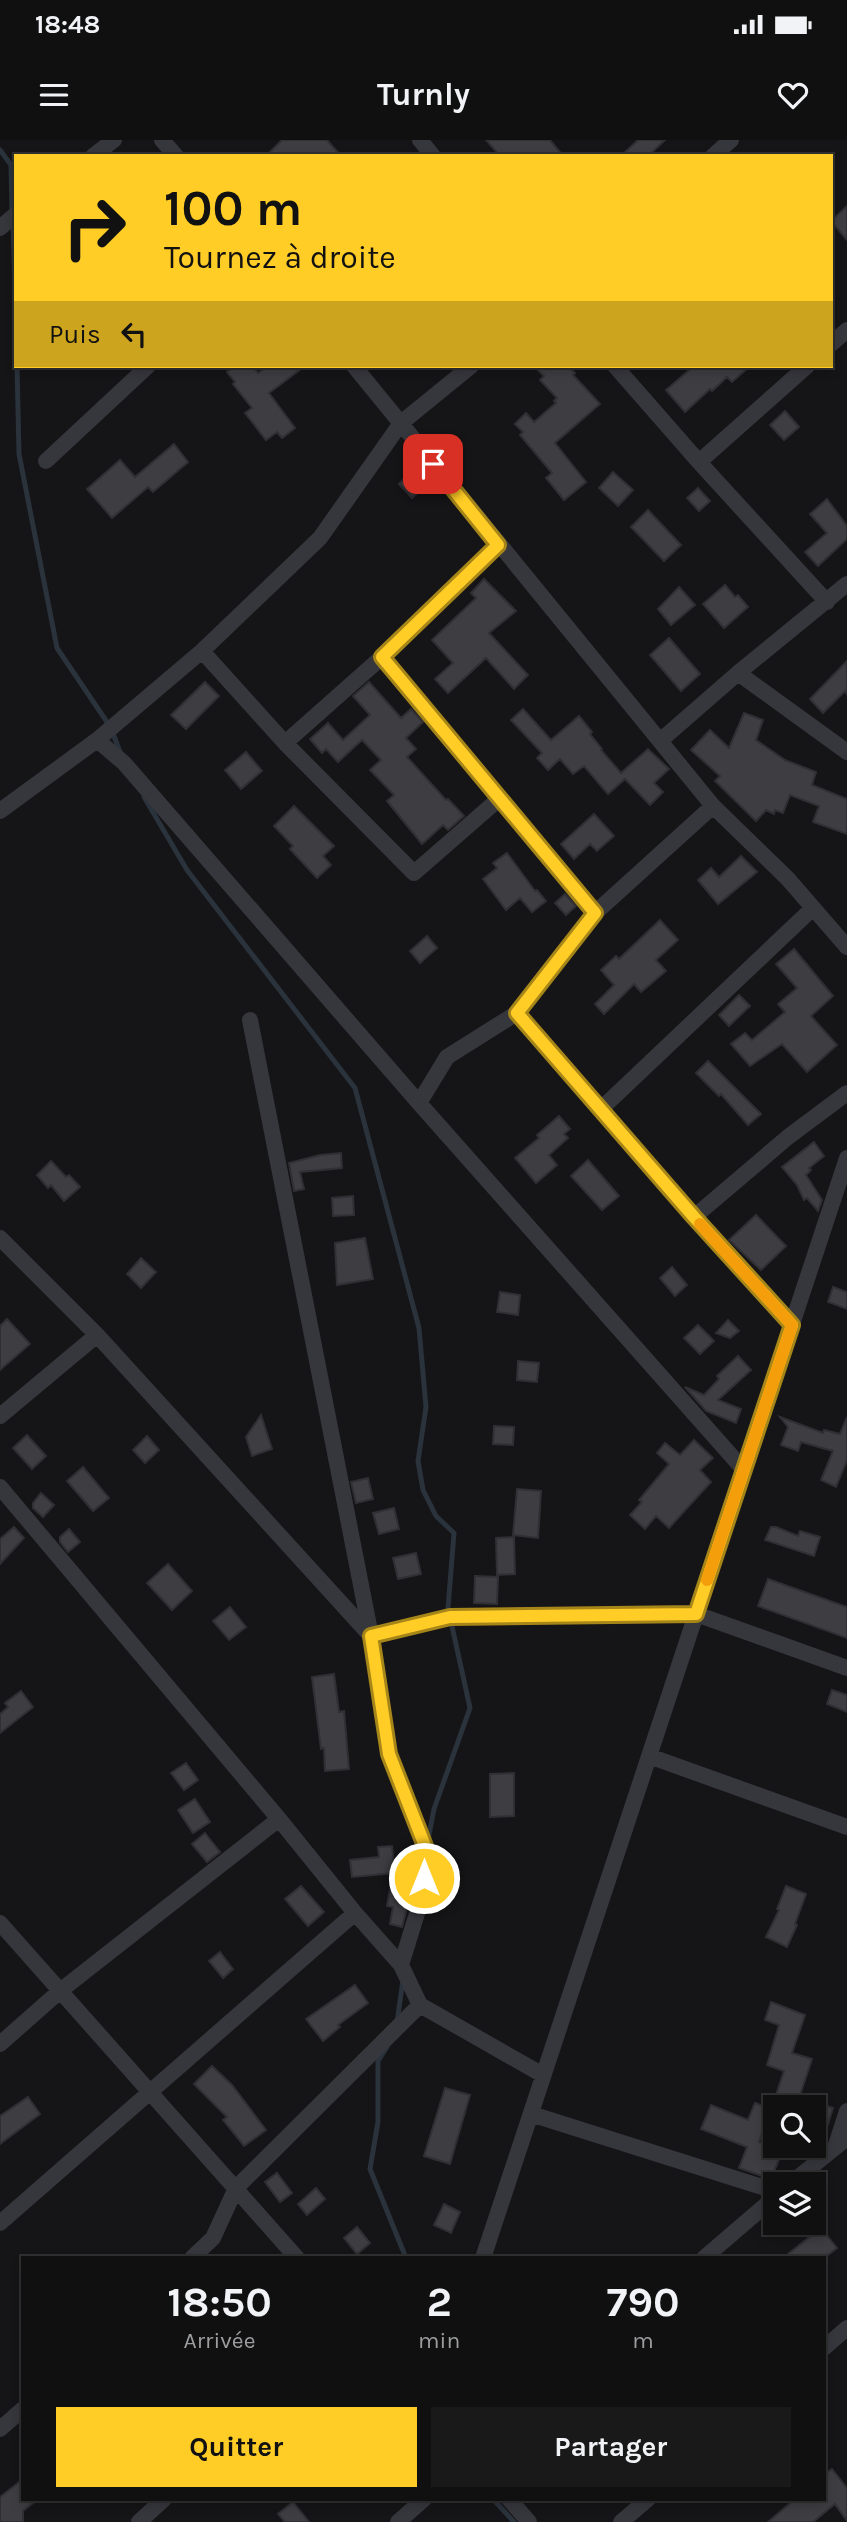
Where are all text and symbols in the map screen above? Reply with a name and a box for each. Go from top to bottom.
text: 18:48 [35,9,100,40]
icon: menu [35,76,73,114]
text: Turnly [377,76,470,113]
icon: heart [774,76,812,114]
text: 100 m [164,180,302,237]
icon: right [49,182,140,273]
text: Tournez à droite [164,239,396,276]
icon: left [115,315,153,353]
text: Puis [49,319,101,350]
pin [403,434,463,494]
icon: arrive [414,445,452,483]
position arrow [387,1841,461,1915]
map controls [763,2095,826,2235]
button: search [763,2095,826,2158]
button: layers [763,2172,826,2235]
text: 18:50 [167,2277,272,2327]
text: 2 [426,2277,452,2327]
text: 790 [607,2277,680,2327]
text: Arrivée [184,2327,255,2354]
text: min [418,2327,460,2354]
text: m [632,2327,654,2354]
button: Quitter [56,2407,417,2487]
button: Partager [431,2407,791,2487]

